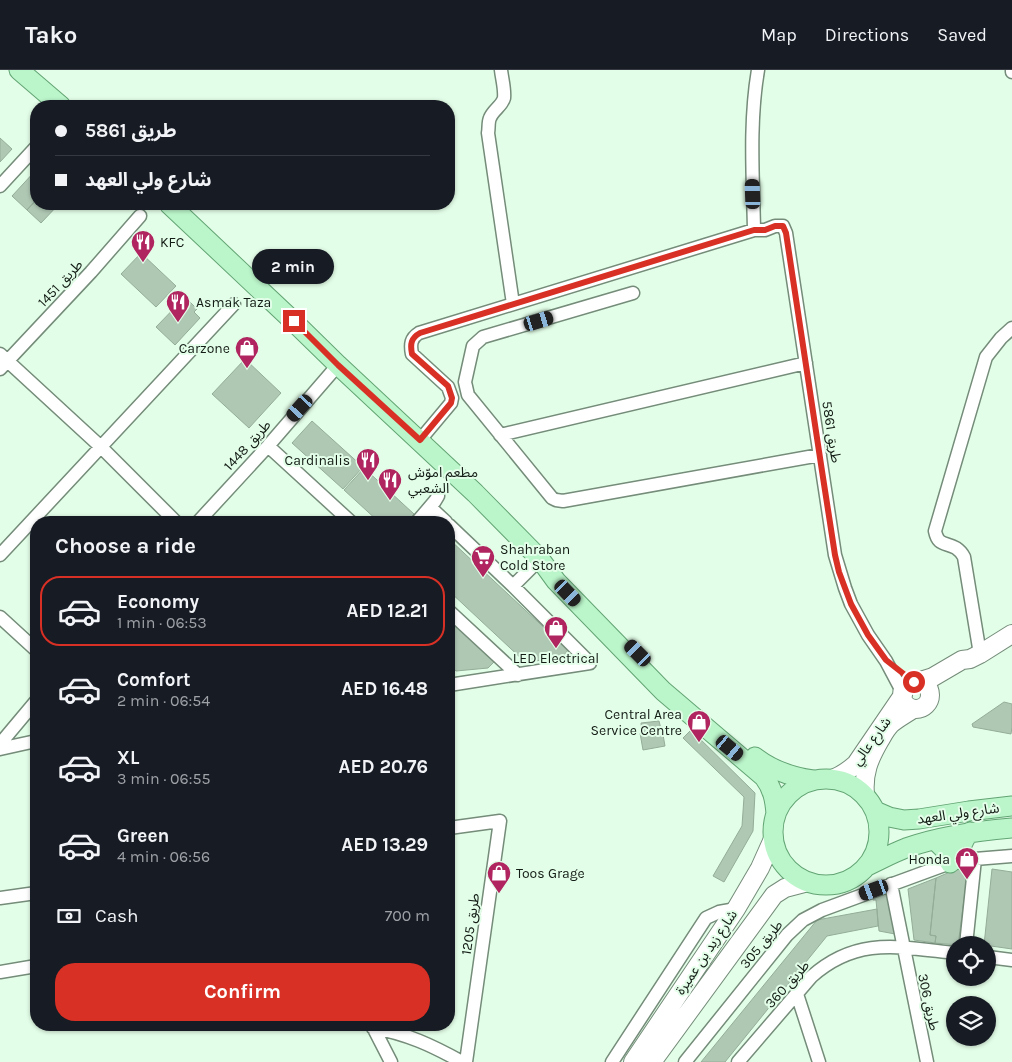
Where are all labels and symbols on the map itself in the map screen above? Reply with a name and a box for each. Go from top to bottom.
car [744,179,761,209]
restaurant icon: KFC [130,229,156,263]
place label: KFC [160,234,184,251]
callout: 2 min [253,248,335,284]
street label: طريق 1451 [34,256,87,311]
restaurant icon: Asmak Taza [165,289,191,323]
place label: Asmak Taza [196,294,271,311]
car [522,309,555,333]
route end [283,310,305,332]
shop icon: Carzone [234,335,260,369]
place label: Carzone [179,340,230,357]
car [284,392,315,424]
street label: طريق 5861 [817,400,845,464]
street label: طريق 1448 [220,416,275,475]
restaurant icon: Cardinalis [355,447,381,481]
place label: Cardinalis [285,452,350,469]
place label: مطعم اموّش الشعبي [408,464,478,499]
restaurant icon: مطعم اموّش الشعبي [377,467,403,501]
place label: Shahraban Cold Store [500,541,570,574]
supermarket icon: Shahraban Cold Store [470,544,496,578]
car [552,577,583,609]
shop icon: LED Electrical [543,615,569,649]
car [622,637,653,669]
place label: LED Electrical [513,650,599,667]
route start [903,671,925,693]
place label: Central Area Service Centre [591,706,682,739]
shop icon: Central Area Service Centre [686,709,712,743]
street label: شارع عالي [848,714,896,770]
car [713,733,746,763]
street label: شارع ولي العهد [916,799,1001,830]
shop icon: Honda [954,846,980,880]
place label: Honda [909,851,950,868]
shop icon: Toos Grage [486,860,512,894]
place label: Toos Grage [516,865,585,882]
car [857,878,890,902]
street label: طريق 1205 [458,892,484,956]
street label: شارع زيد بن عميرة [672,907,743,999]
street label: طريق 305 [736,917,787,973]
street label: طريق 360 [762,957,814,1012]
street label: طريق 306 [913,972,943,1032]

